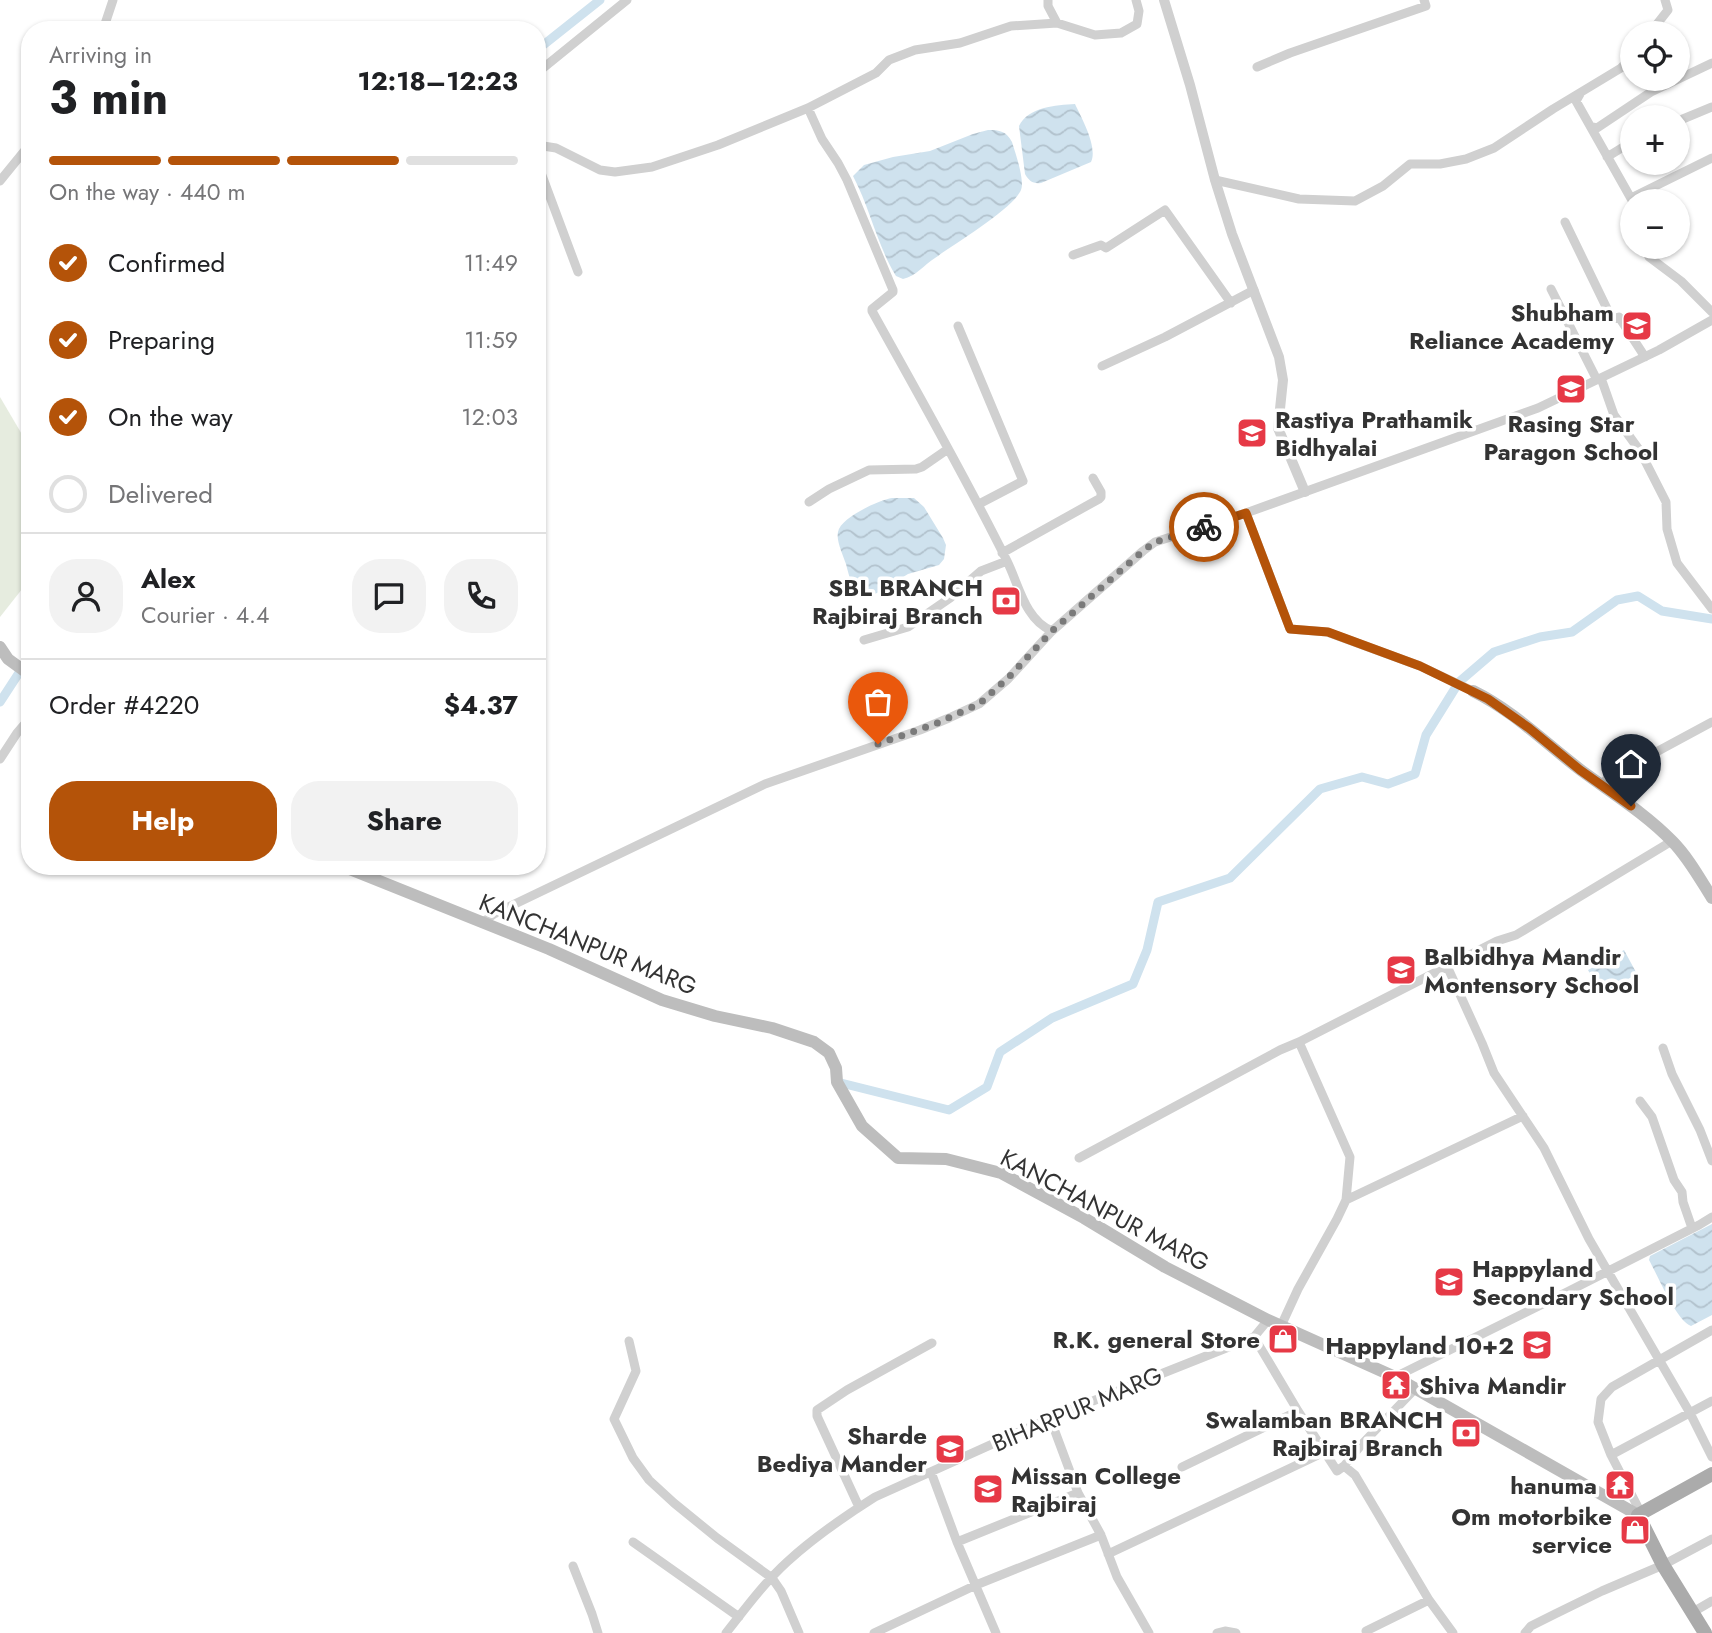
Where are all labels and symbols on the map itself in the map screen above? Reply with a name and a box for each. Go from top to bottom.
place label: Shubham Reliance Academy [1409,295,1614,358]
school or university icon: Shubham Reliance Academy [1620,309,1654,343]
school or university icon: Rasing Star Paragon School [1554,372,1588,406]
place label: Rastiya Prathamik Bidhyalai [1275,402,1473,465]
place label: Rasing Star Paragon School [1483,406,1659,469]
school or university icon: Rastiya Prathamik Bidhyalai [1235,416,1269,450]
courier [1169,492,1239,562]
place label: SBL BRANCH Rajbiraj Branch [812,570,983,633]
bank icon: SBL BRANCH Rajbiraj Branch [989,584,1023,618]
pin [848,672,908,744]
pin [1601,734,1661,806]
street label: KANCHANPUR MARG [474,884,702,1004]
place label: Balbidhya Mandir Montensory School [1424,939,1639,1002]
school or university icon: Balbidhya Mandir Montensory School [1384,953,1418,987]
street label: KANCHANPUR MARG [994,1140,1216,1280]
place label: Happyland Secondary School [1472,1251,1674,1314]
school or university icon: Happyland Secondary School [1432,1265,1466,1299]
place label: R.K. general Store [1053,1322,1260,1357]
shop icon: R.K. general Store [1266,1322,1300,1356]
place label: Happyland 10+2 [1325,1328,1514,1363]
school or university icon: Happyland 10+2 [1520,1328,1554,1362]
street label: BIHARPUR MARG [986,1357,1168,1461]
temple icon: Shiva Mandir [1379,1368,1413,1402]
place label: Shiva Mandir [1419,1368,1567,1403]
place label: Swalamban BRANCH Rajbiraj Branch [1205,1402,1443,1465]
bank icon: Swalamban BRANCH Rajbiraj Branch [1449,1416,1483,1450]
place label: Sharde Bediya Mander [757,1418,927,1481]
school or university icon: Sharde Bediya Mander [933,1432,967,1466]
place label: Missan College Rajbiraj [1011,1458,1181,1521]
place label: hanuma [1510,1468,1597,1503]
temple icon: hanuma [1603,1468,1637,1502]
school or university icon: Missan College Rajbiraj [971,1472,1005,1506]
place label: Om motorbike service [1451,1499,1612,1562]
shop icon: Om motorbike service [1618,1513,1652,1547]

